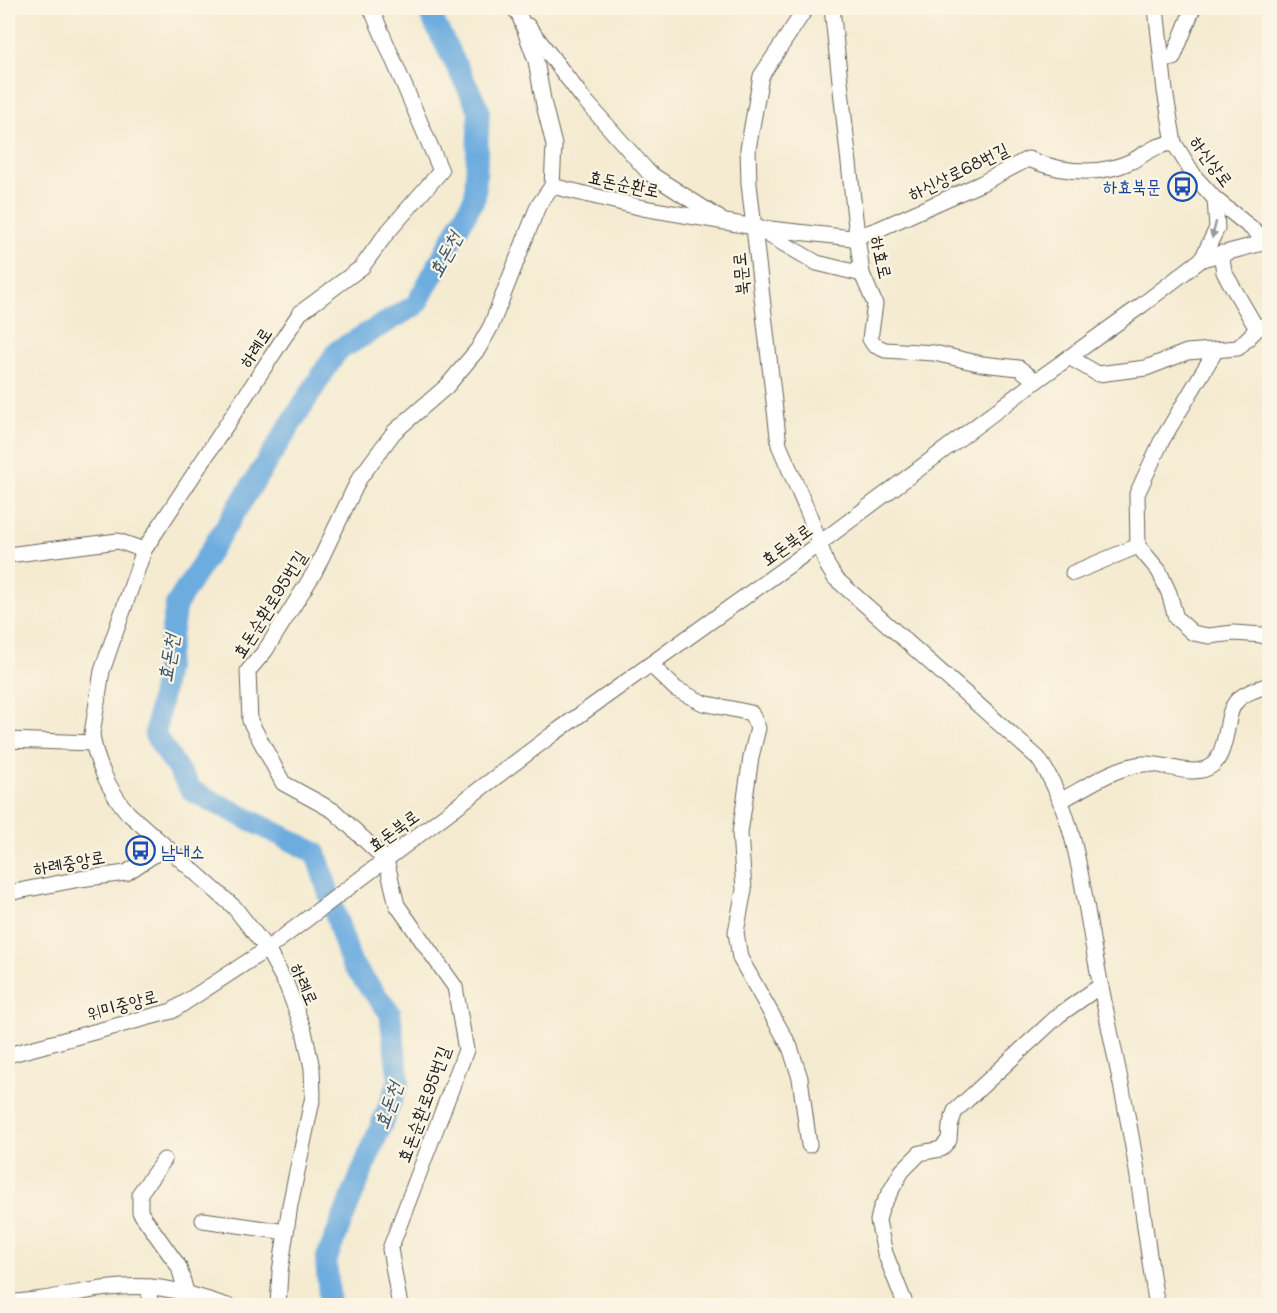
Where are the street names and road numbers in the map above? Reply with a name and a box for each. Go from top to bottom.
street label: 하신상로 [1185,131,1239,191]
street label: 하신상로68번길 [904,136,1013,206]
street label: 효돈순환로 [586,164,662,202]
street label: 하효로 [865,233,899,281]
street label: 북문로 [726,251,754,297]
street label: 하례로 [233,322,277,372]
street label: 효돈북로 [756,517,816,571]
street label: 효돈순환로95번길 [226,545,312,662]
street label: 효돈북로 [363,803,423,857]
street label: 하례중앙로 [31,844,107,880]
street label: 하례로 [285,959,325,1009]
street label: 위미중앙로 [84,983,160,1025]
street label: 효돈순환로95번길 [391,1042,455,1166]

